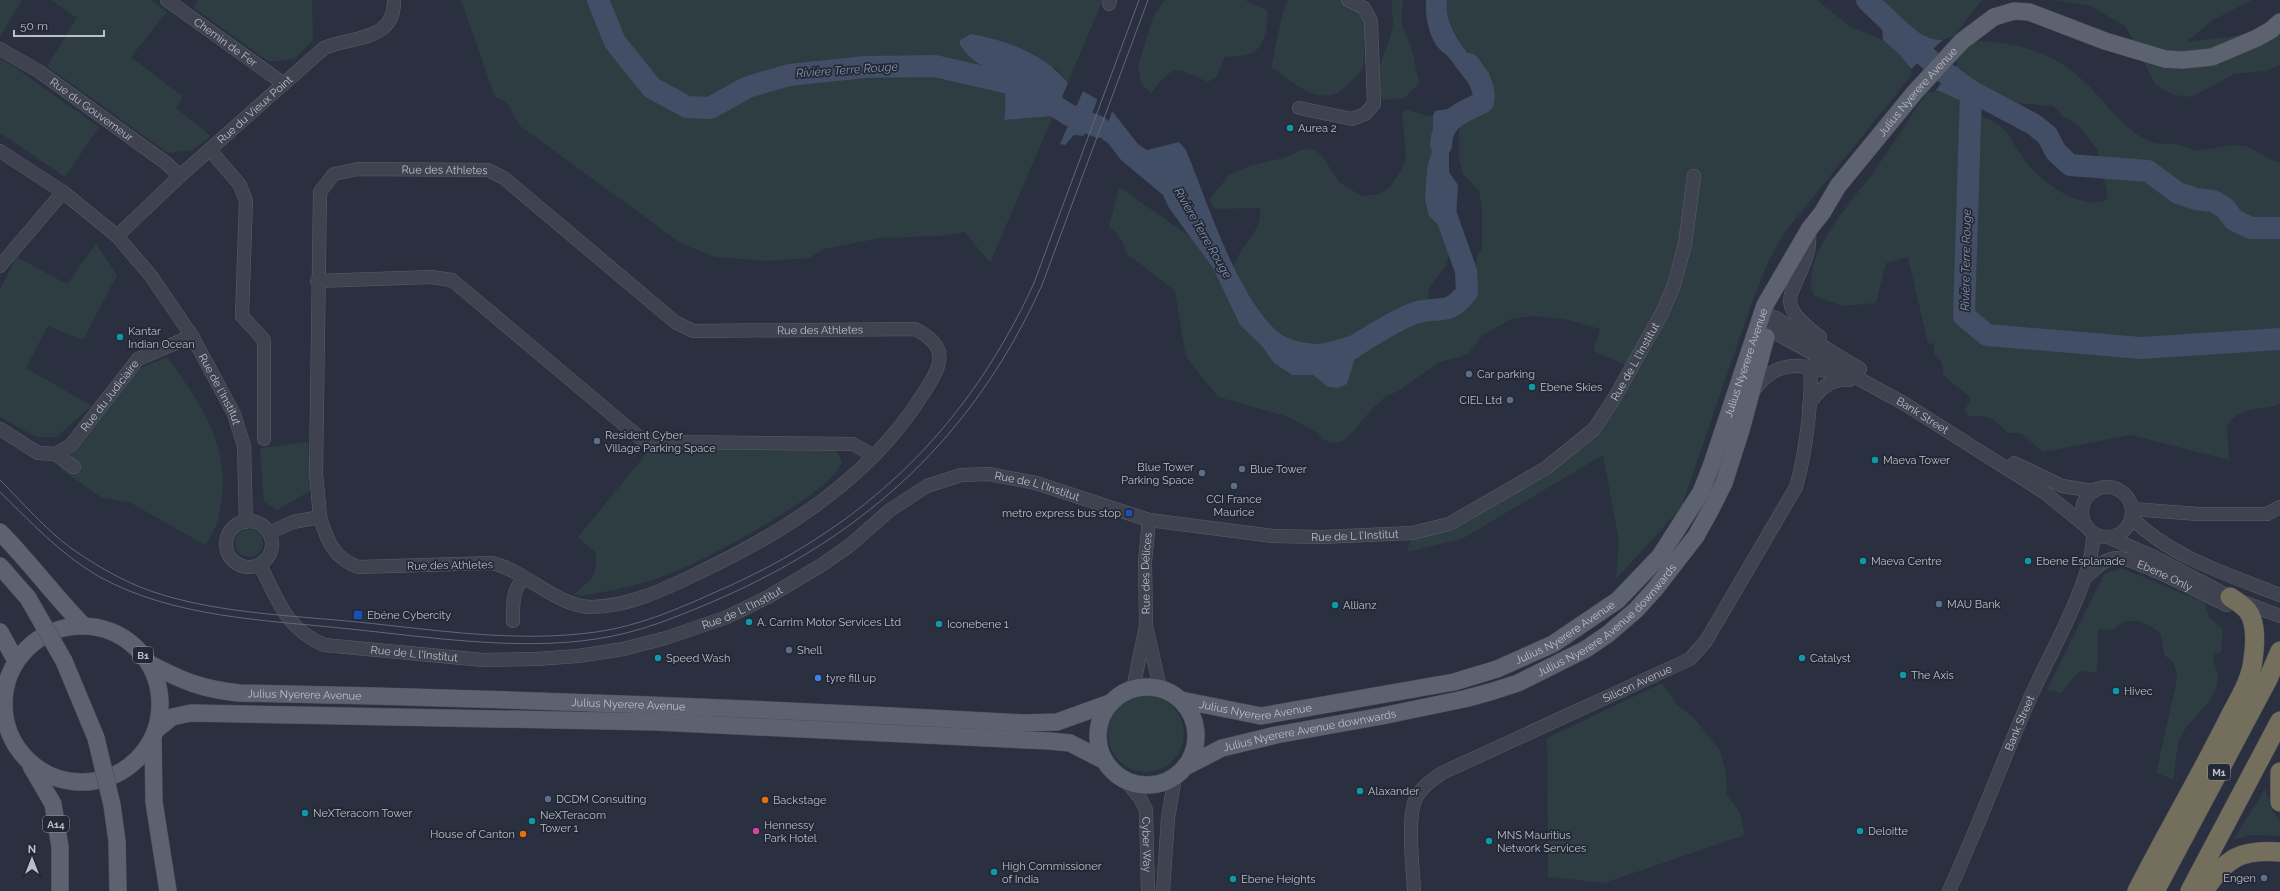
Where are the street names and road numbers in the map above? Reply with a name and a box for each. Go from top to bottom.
street label: Chemin de Fer [191,15,259,70]
street label: Julius Nyerere Avenue [1875,44,1960,139]
street label: Rue du Vieux Point [215,73,295,147]
street label: Rue du Gouverneur [47,75,136,144]
street label: Rue des Athletes [401,163,488,177]
street label: Julius Nyerere Avenue [1722,306,1771,419]
street label: Rue de L l'Institut [1608,320,1662,403]
street label: Rue des Athletes [777,323,863,337]
street label: Rue de l'Institut [196,351,243,427]
street label: Rue du Judiciaire [78,357,142,434]
street label: Bank Street [1894,395,1951,437]
street label: Rue de L l'Institut [993,469,1081,504]
street label: Rue de L l'Institut [1311,528,1399,544]
street label: Rue des Délices [1139,532,1155,614]
street label: Rue des Athletes [407,558,493,573]
street label: Ebene Only [2135,558,2195,594]
street label: Julius Nyerere Avenue downwards [1532,559,1678,677]
street label: Rue de L l'Institut [700,584,785,632]
street label: Julius Nyerere Avenue [1513,597,1617,667]
street label: Rue de L l'Institut [370,643,459,665]
road number: B1 [133,647,153,663]
street label: Silicon Avenue [1601,662,1675,705]
street label: Julius Nyerere Avenue [248,687,362,703]
street label: Bank Street [2002,693,2037,753]
street label: Julius Nyerere Avenue [571,696,686,713]
street label: Julius Nyerere Avenue [1198,698,1313,723]
street label: Julius Nyerere Avenue downwards [1222,707,1397,754]
road number: M1 [2208,764,2230,780]
road number: A14 [43,816,69,832]
street label: Cyber Way [1139,817,1154,873]

